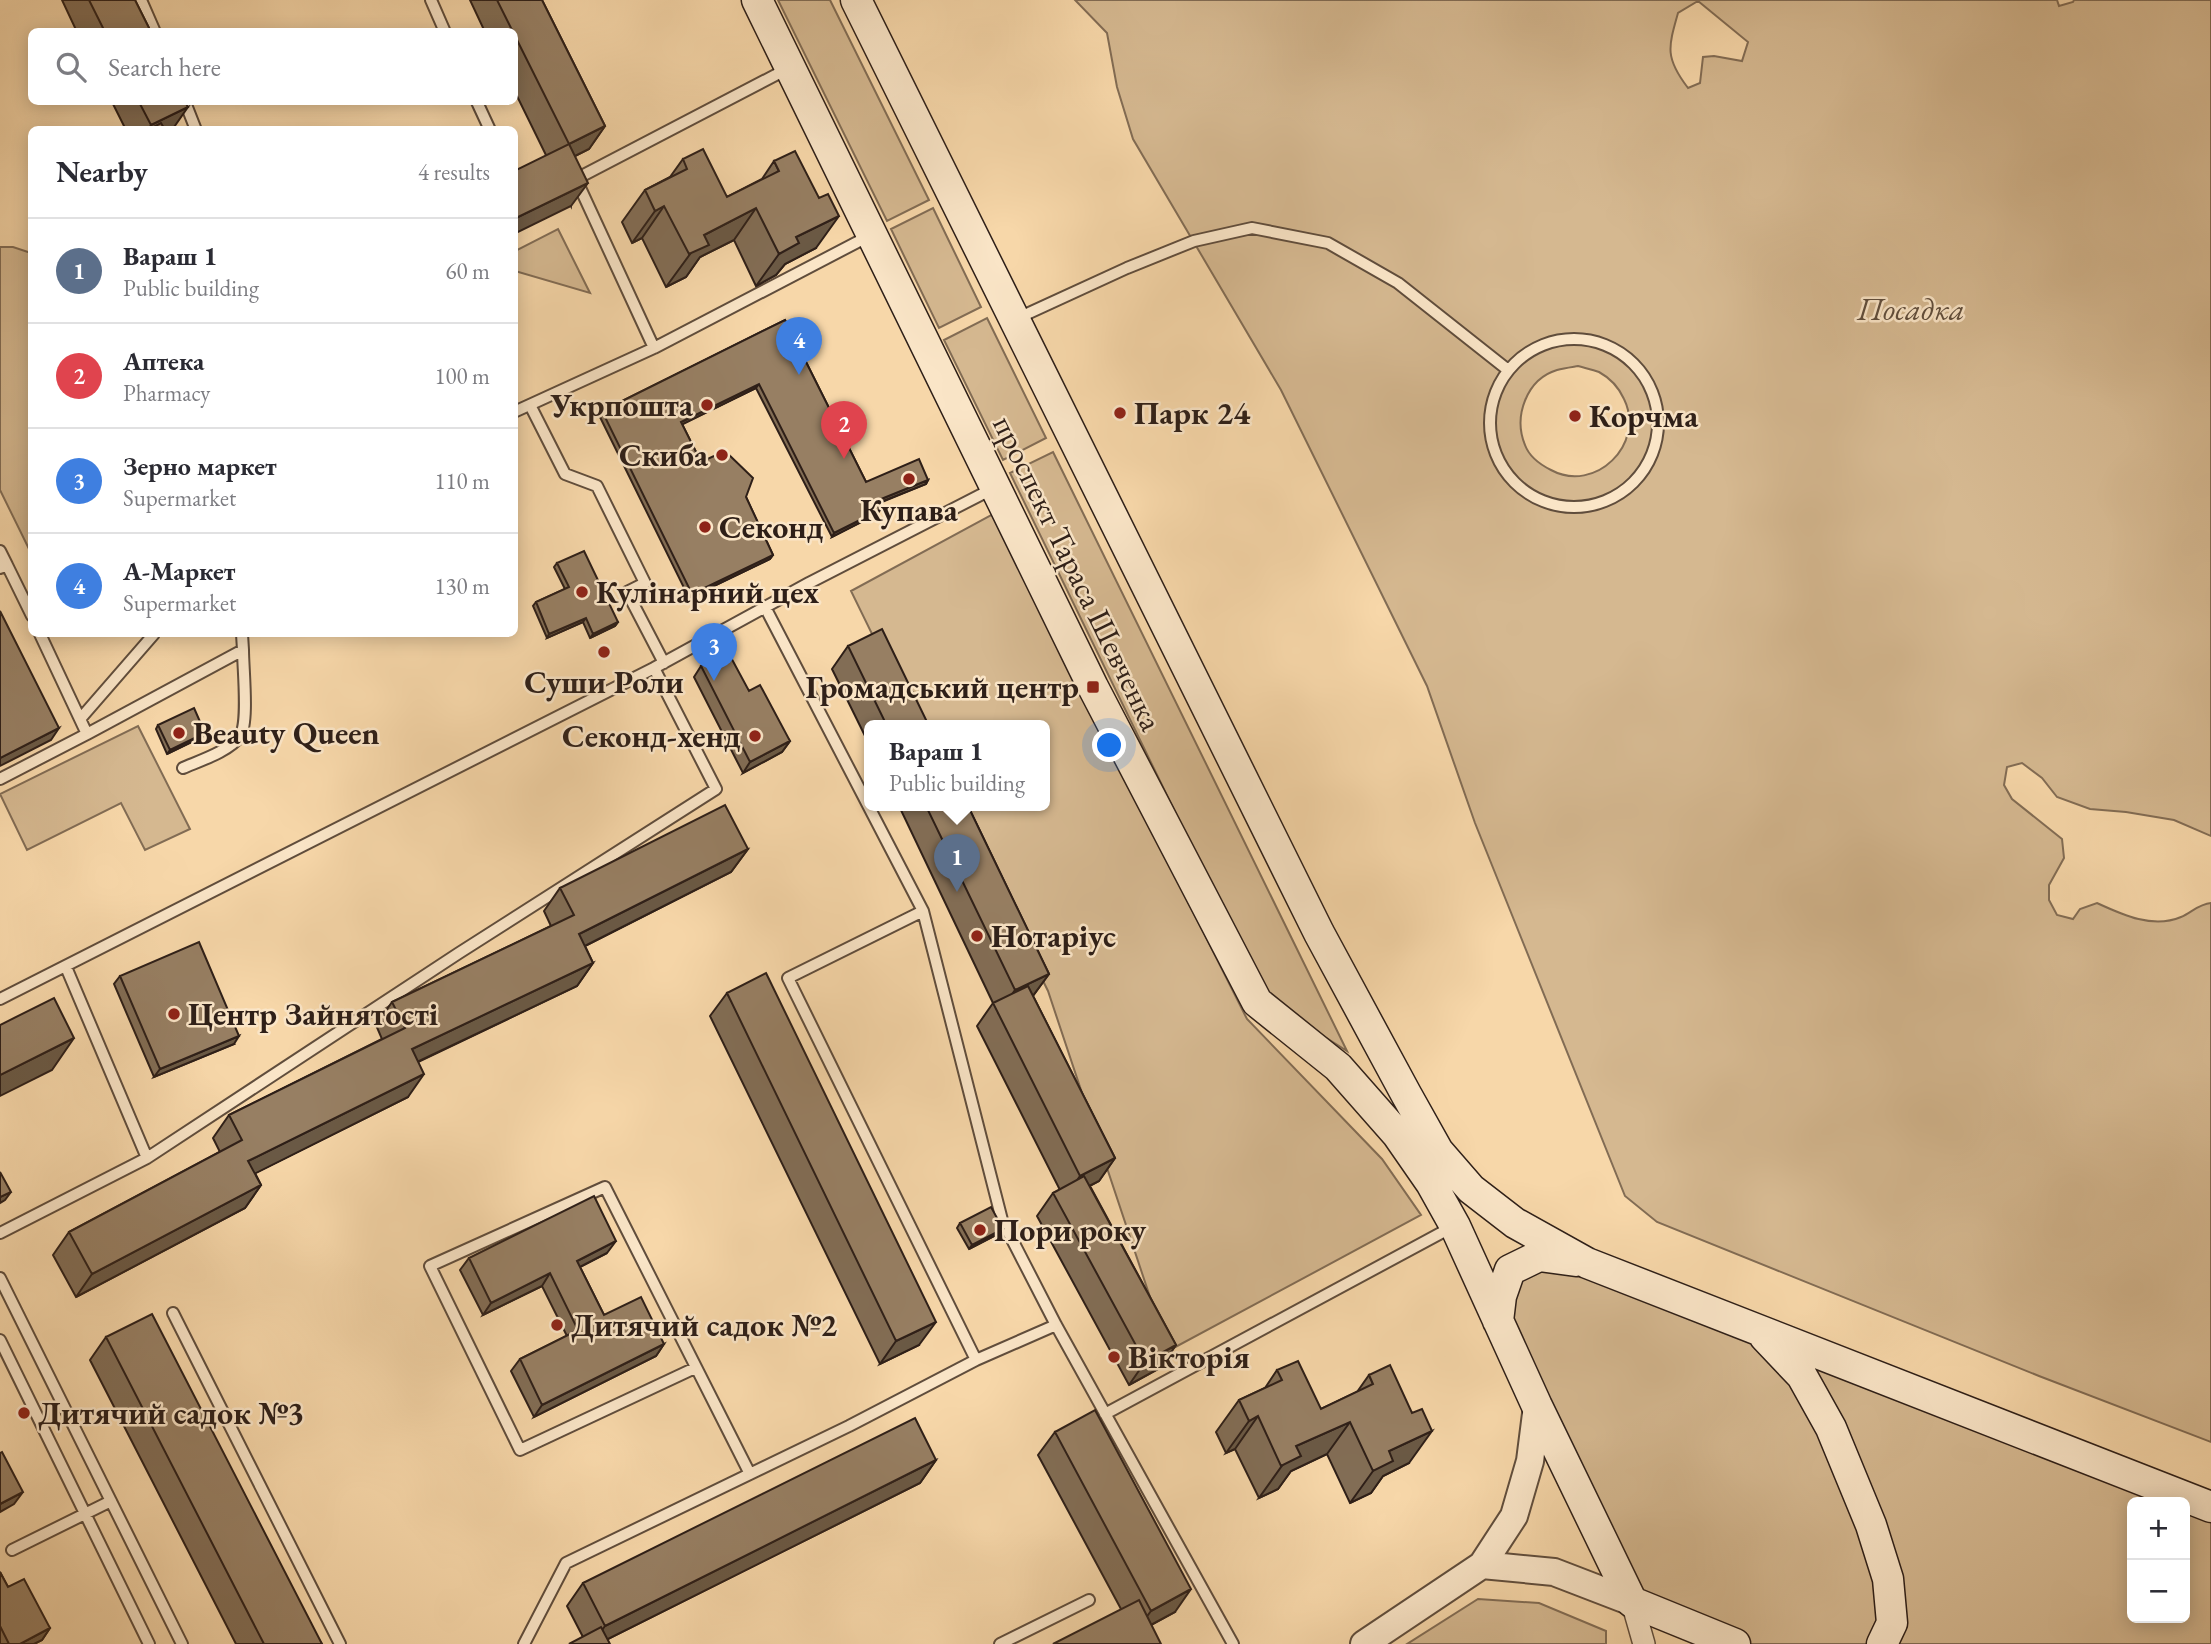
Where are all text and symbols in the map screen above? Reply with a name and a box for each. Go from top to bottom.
search box [28,28,518,105]
icon: search [52,48,90,86]
text: Search here [108,50,221,84]
text: Nearby [56,152,148,191]
text: 4 results [418,157,490,187]
text: Вараш 1 [123,239,217,273]
text: 1 [73,256,85,286]
text: 60 m [445,256,490,286]
text: Public building [123,273,259,303]
park label: Посадка [1856,288,1965,330]
pin: 4 [776,317,822,375]
text: Аптека [123,344,204,378]
text: 2 [73,361,85,391]
text: 100 m [434,361,490,391]
text: Pharmacy [123,378,210,408]
place label: Укрпошта [550,384,694,426]
place label: Парк 24 [1134,392,1251,434]
place label: Корчма [1589,395,1699,437]
marker: Укрпошта [699,397,715,413]
pin: 2 [821,401,867,459]
marker: Парк 24 [1112,405,1128,421]
street label: проспект Тараса Шевченка [983,408,1173,738]
marker: Корчма [1567,408,1583,424]
place label: Скиба [619,434,709,476]
marker: Скиба [714,447,730,463]
text: Зерно маркет [123,449,277,483]
text: 3 [73,466,85,496]
text: 110 m [434,466,490,496]
marker: Купава [901,471,917,487]
text: Supermarket [123,483,236,513]
place label: Купава [860,489,959,531]
place label: Секонд [719,506,824,548]
marker: Секонд [697,519,713,535]
text: А-Маркет [123,554,235,588]
text: 4 [73,571,85,601]
text: 130 m [434,571,490,601]
place label: Кулінарний цех [596,571,819,613]
marker: Кулінарний цех [574,584,590,600]
text: Supermarket [123,588,236,618]
pin: 3 [691,623,737,681]
marker: Суши Роли [596,644,612,660]
place label: Суши Роли [524,661,684,703]
place label: Громадський центр [805,666,1079,708]
marker: Громадський центр [1085,679,1101,695]
place label: Beauty Queen [193,712,380,754]
place label: Секонд-хенд [562,715,741,757]
popup [864,720,1050,811]
marker: Beauty Queen [171,725,187,741]
marker: Секонд-хенд [747,728,763,744]
your location [1092,728,1126,762]
text: Вараш 1 [889,734,983,768]
text: Public building [889,768,1025,798]
pin: 1 [934,834,980,892]
place label: Нотаріус [991,915,1116,957]
marker: Нотаріус [969,928,985,944]
place label: Центр Зайнятості [188,993,439,1035]
marker: Центр Зайнятості [166,1006,182,1022]
place label: Пори року [994,1209,1147,1251]
marker: Пори року [972,1222,988,1238]
place label: Дитячий садок №2 [571,1304,837,1346]
marker: Дитячий садок №2 [549,1317,565,1333]
place label: Вікторія [1128,1336,1250,1378]
marker: Вікторія [1106,1349,1122,1365]
place label: Дитячий садок №3 [38,1392,304,1434]
marker: Дитячий садок №3 [16,1405,32,1421]
map controls [2127,1497,2190,1623]
button: + [2127,1497,2190,1560]
button: − [2127,1560,2190,1623]

